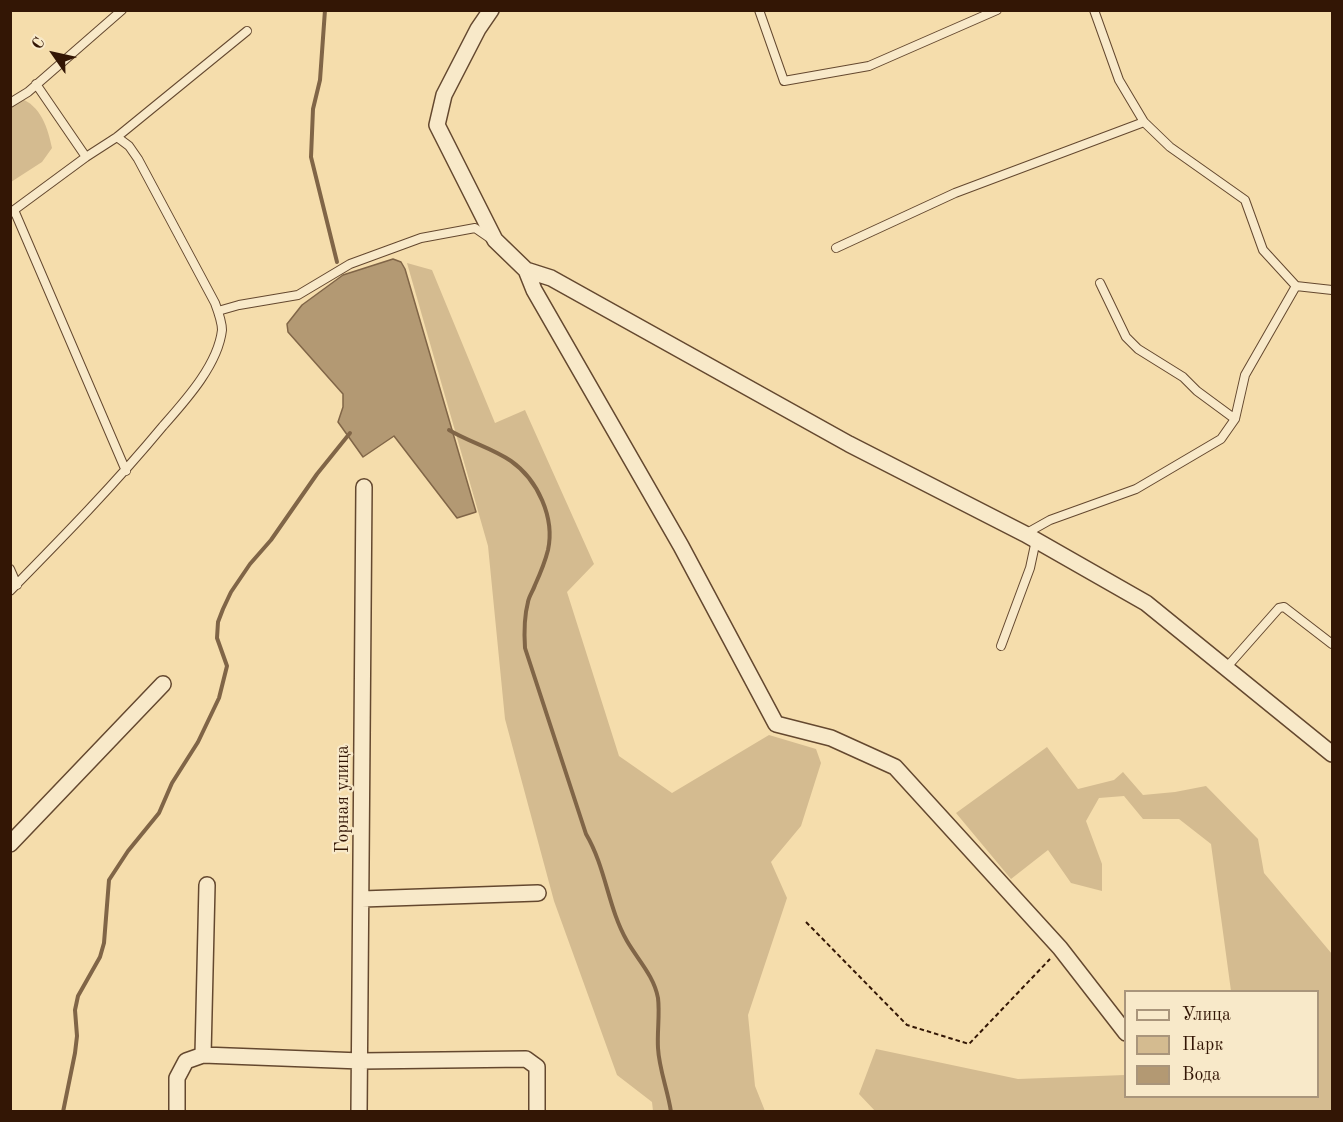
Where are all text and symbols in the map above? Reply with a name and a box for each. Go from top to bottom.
north arrow [24,24,84,84]
text: С [29,35,49,53]
street label: Горная улица [332,745,354,853]
legend [1124,990,1319,1098]
text: Улица [1182,1006,1231,1024]
text: Парк [1182,1036,1223,1054]
text: Вода [1182,1066,1221,1084]

